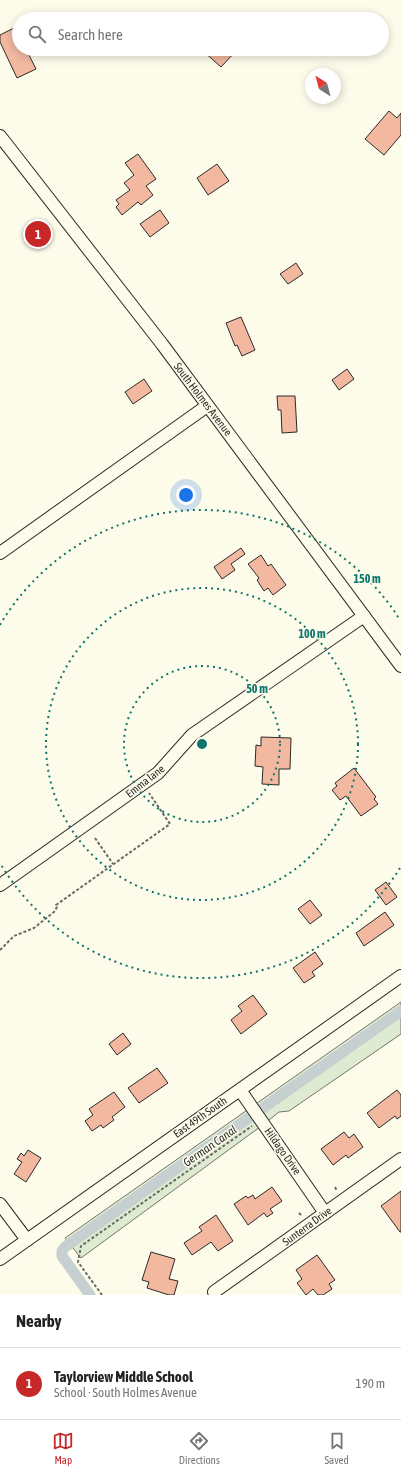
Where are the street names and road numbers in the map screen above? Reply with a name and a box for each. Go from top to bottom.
street label: South Holmes Avenue [172,360,234,438]
street label: Emma lane [123,762,167,800]
street label: East 49th South [171,1094,229,1140]
street label: Hildago Drive [262,1125,304,1177]
street label: Sunterra Drive [280,1204,334,1248]

